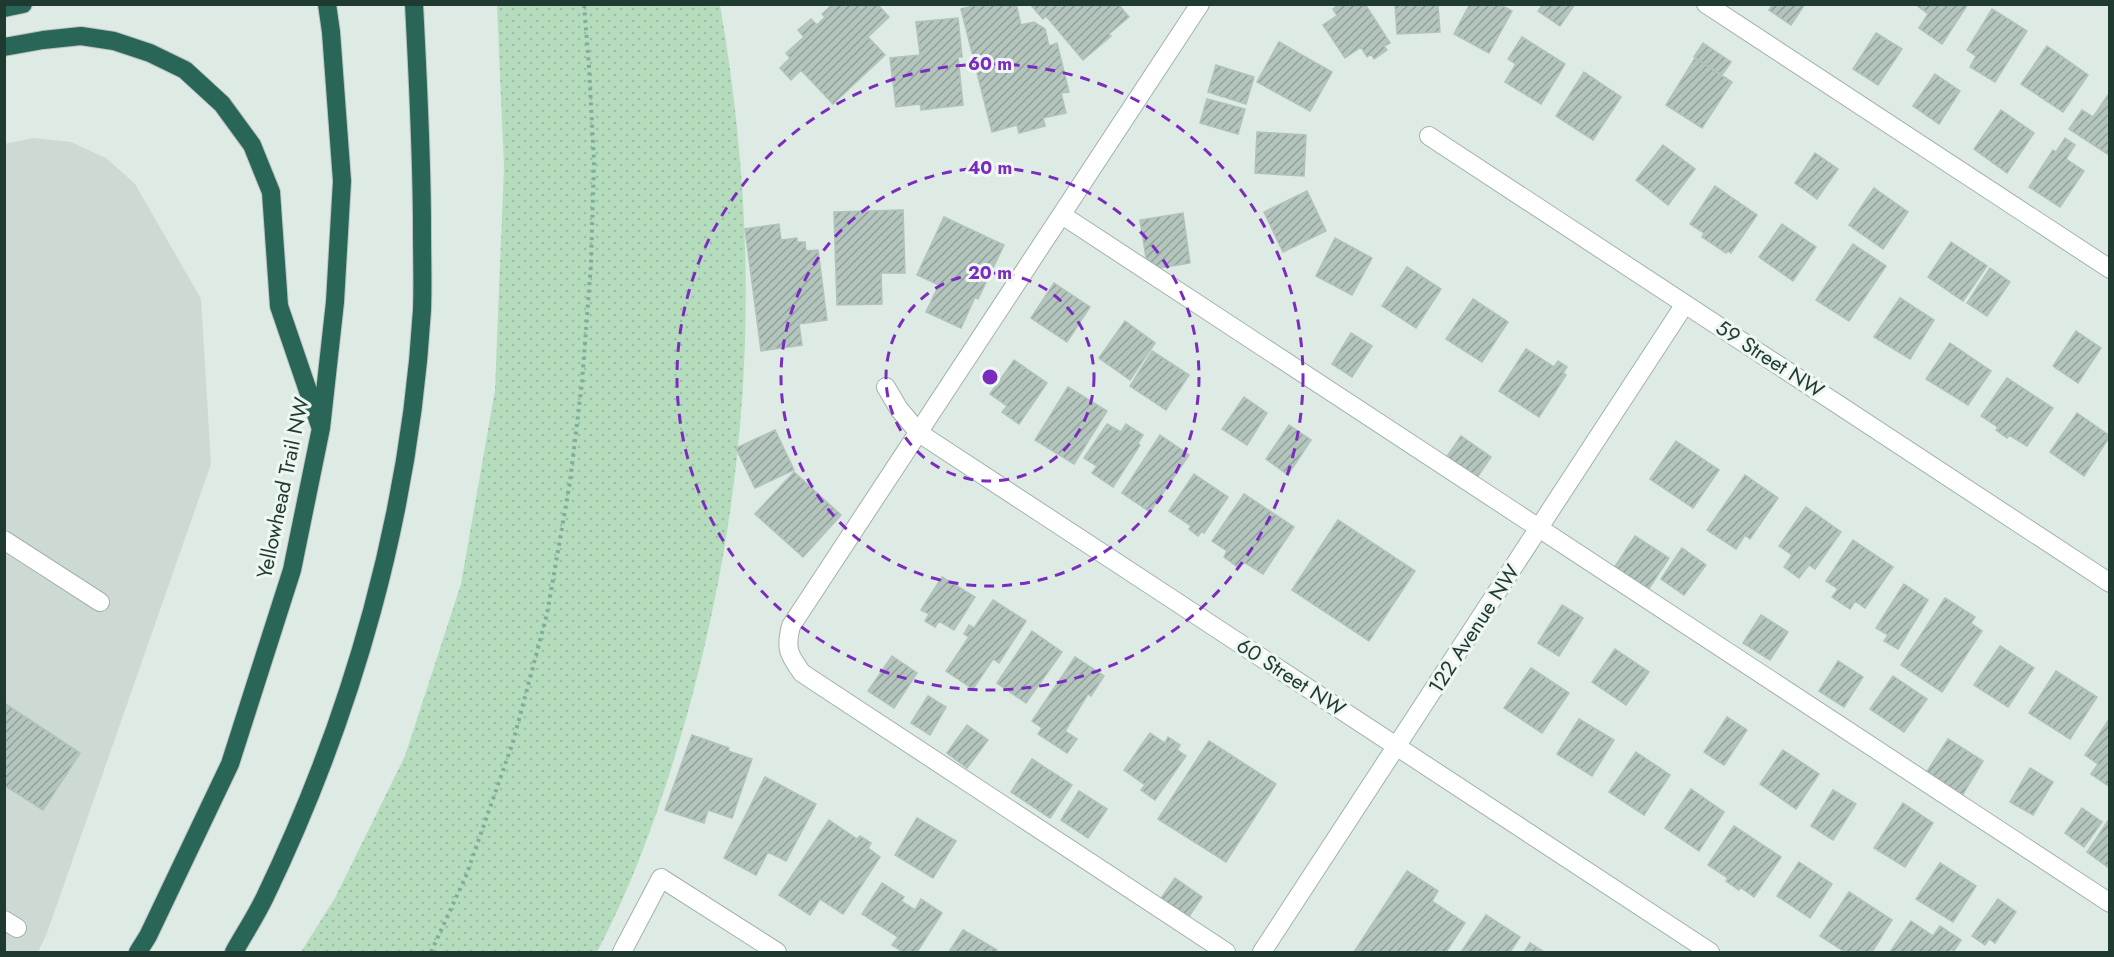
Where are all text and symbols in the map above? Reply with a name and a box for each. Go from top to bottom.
text: 60 m [968,51,1012,77]
text: 40 m [968,155,1012,181]
text: 20 m [968,260,1012,286]
street label: 59 Street NW [1710,313,1830,405]
centre of rings [980,367,1000,387]
street label: Yellowhead Trail NW [249,394,317,582]
street label: 122 Avenue NW [1421,558,1527,699]
street label: 60 Street NW [1231,631,1352,724]

